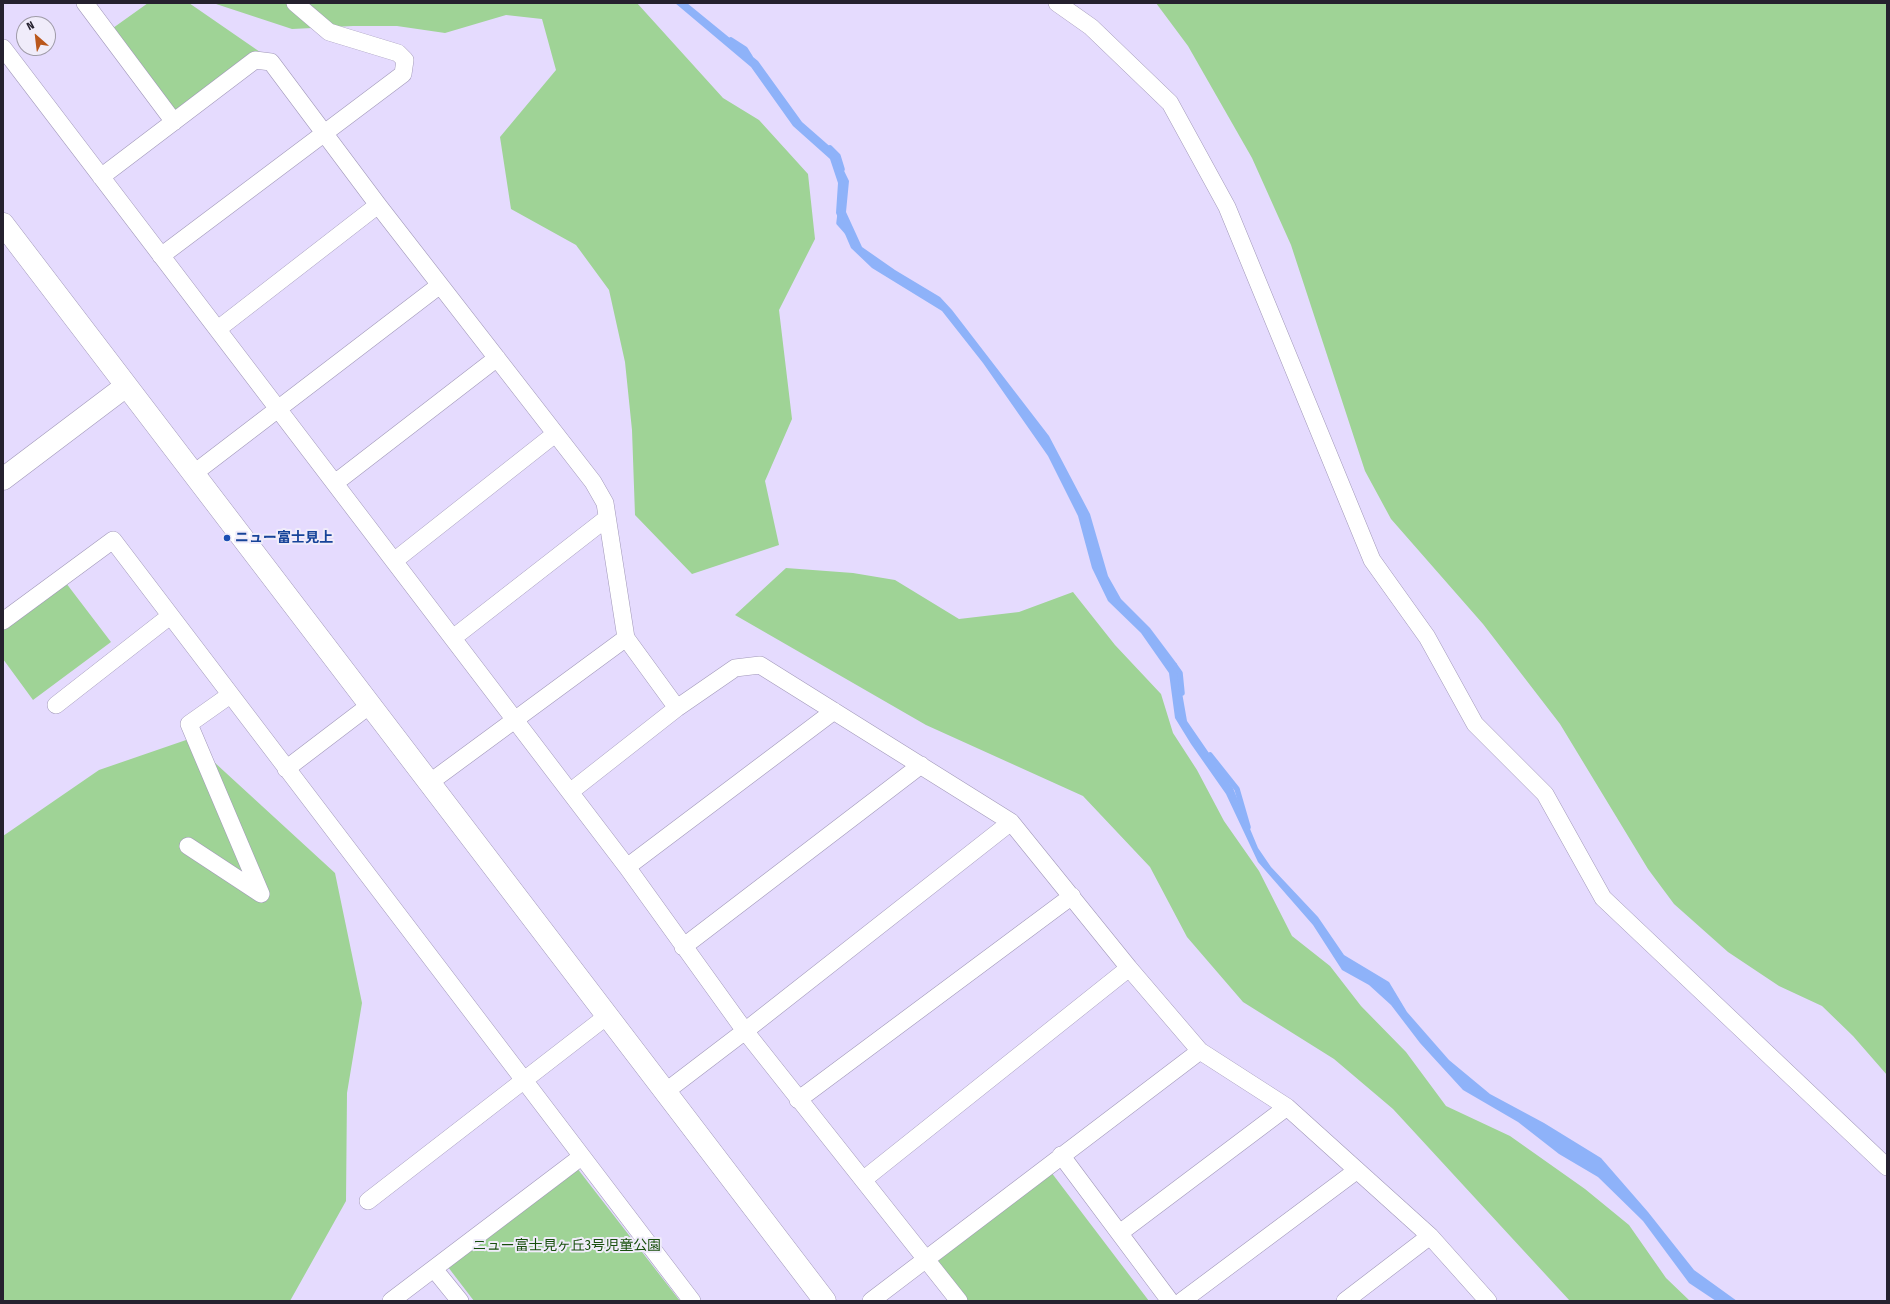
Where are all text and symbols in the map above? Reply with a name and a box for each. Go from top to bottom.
north arrow [16,16,56,56]
text: N [25,19,37,33]
place label: ニュー富士見上 [235,530,333,546]
marker: ニュー富士見上 [222,533,232,543]
park label: ニュー富士見ヶ丘3号児童公園 [473,1238,661,1254]

